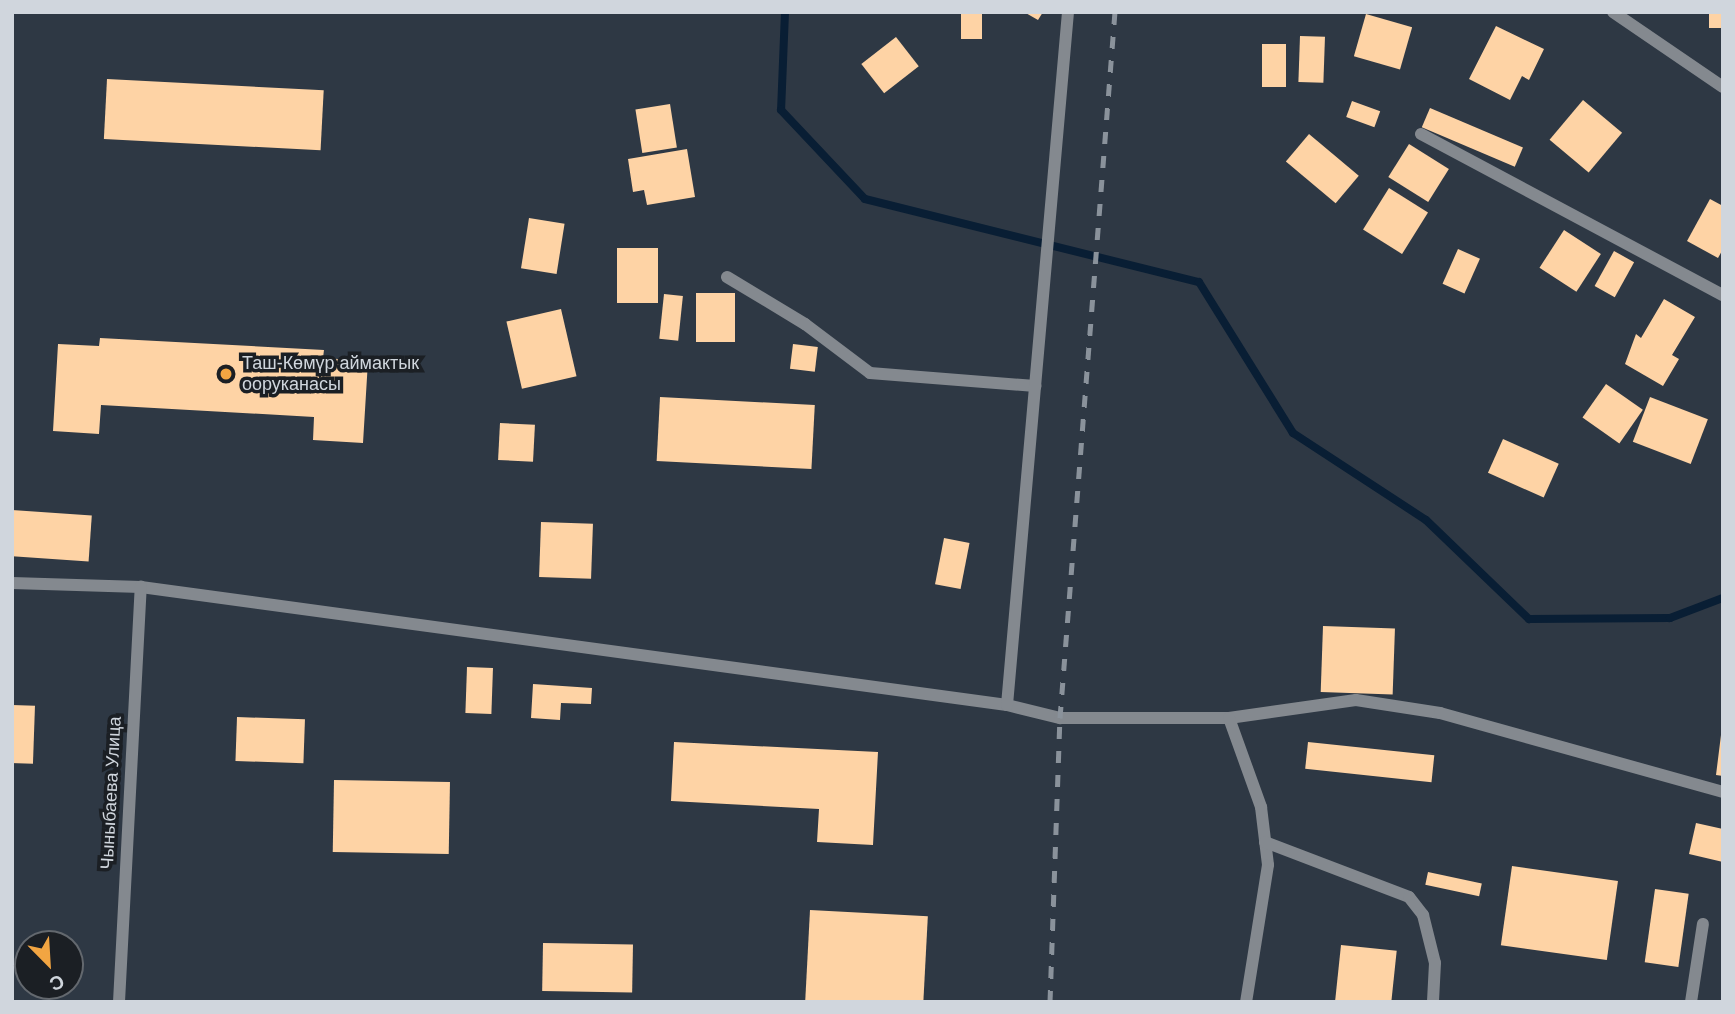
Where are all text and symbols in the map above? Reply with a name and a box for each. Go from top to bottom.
place label: Таш-Көмүр аймактык ооруканасы [242,353,419,396]
marker: Таш-Көмүр аймактык ооруканасы [216,364,236,384]
street label: Чыныбаева Улица [96,716,126,870]
north arrow [14,930,84,1000]
text: С [46,970,67,995]

